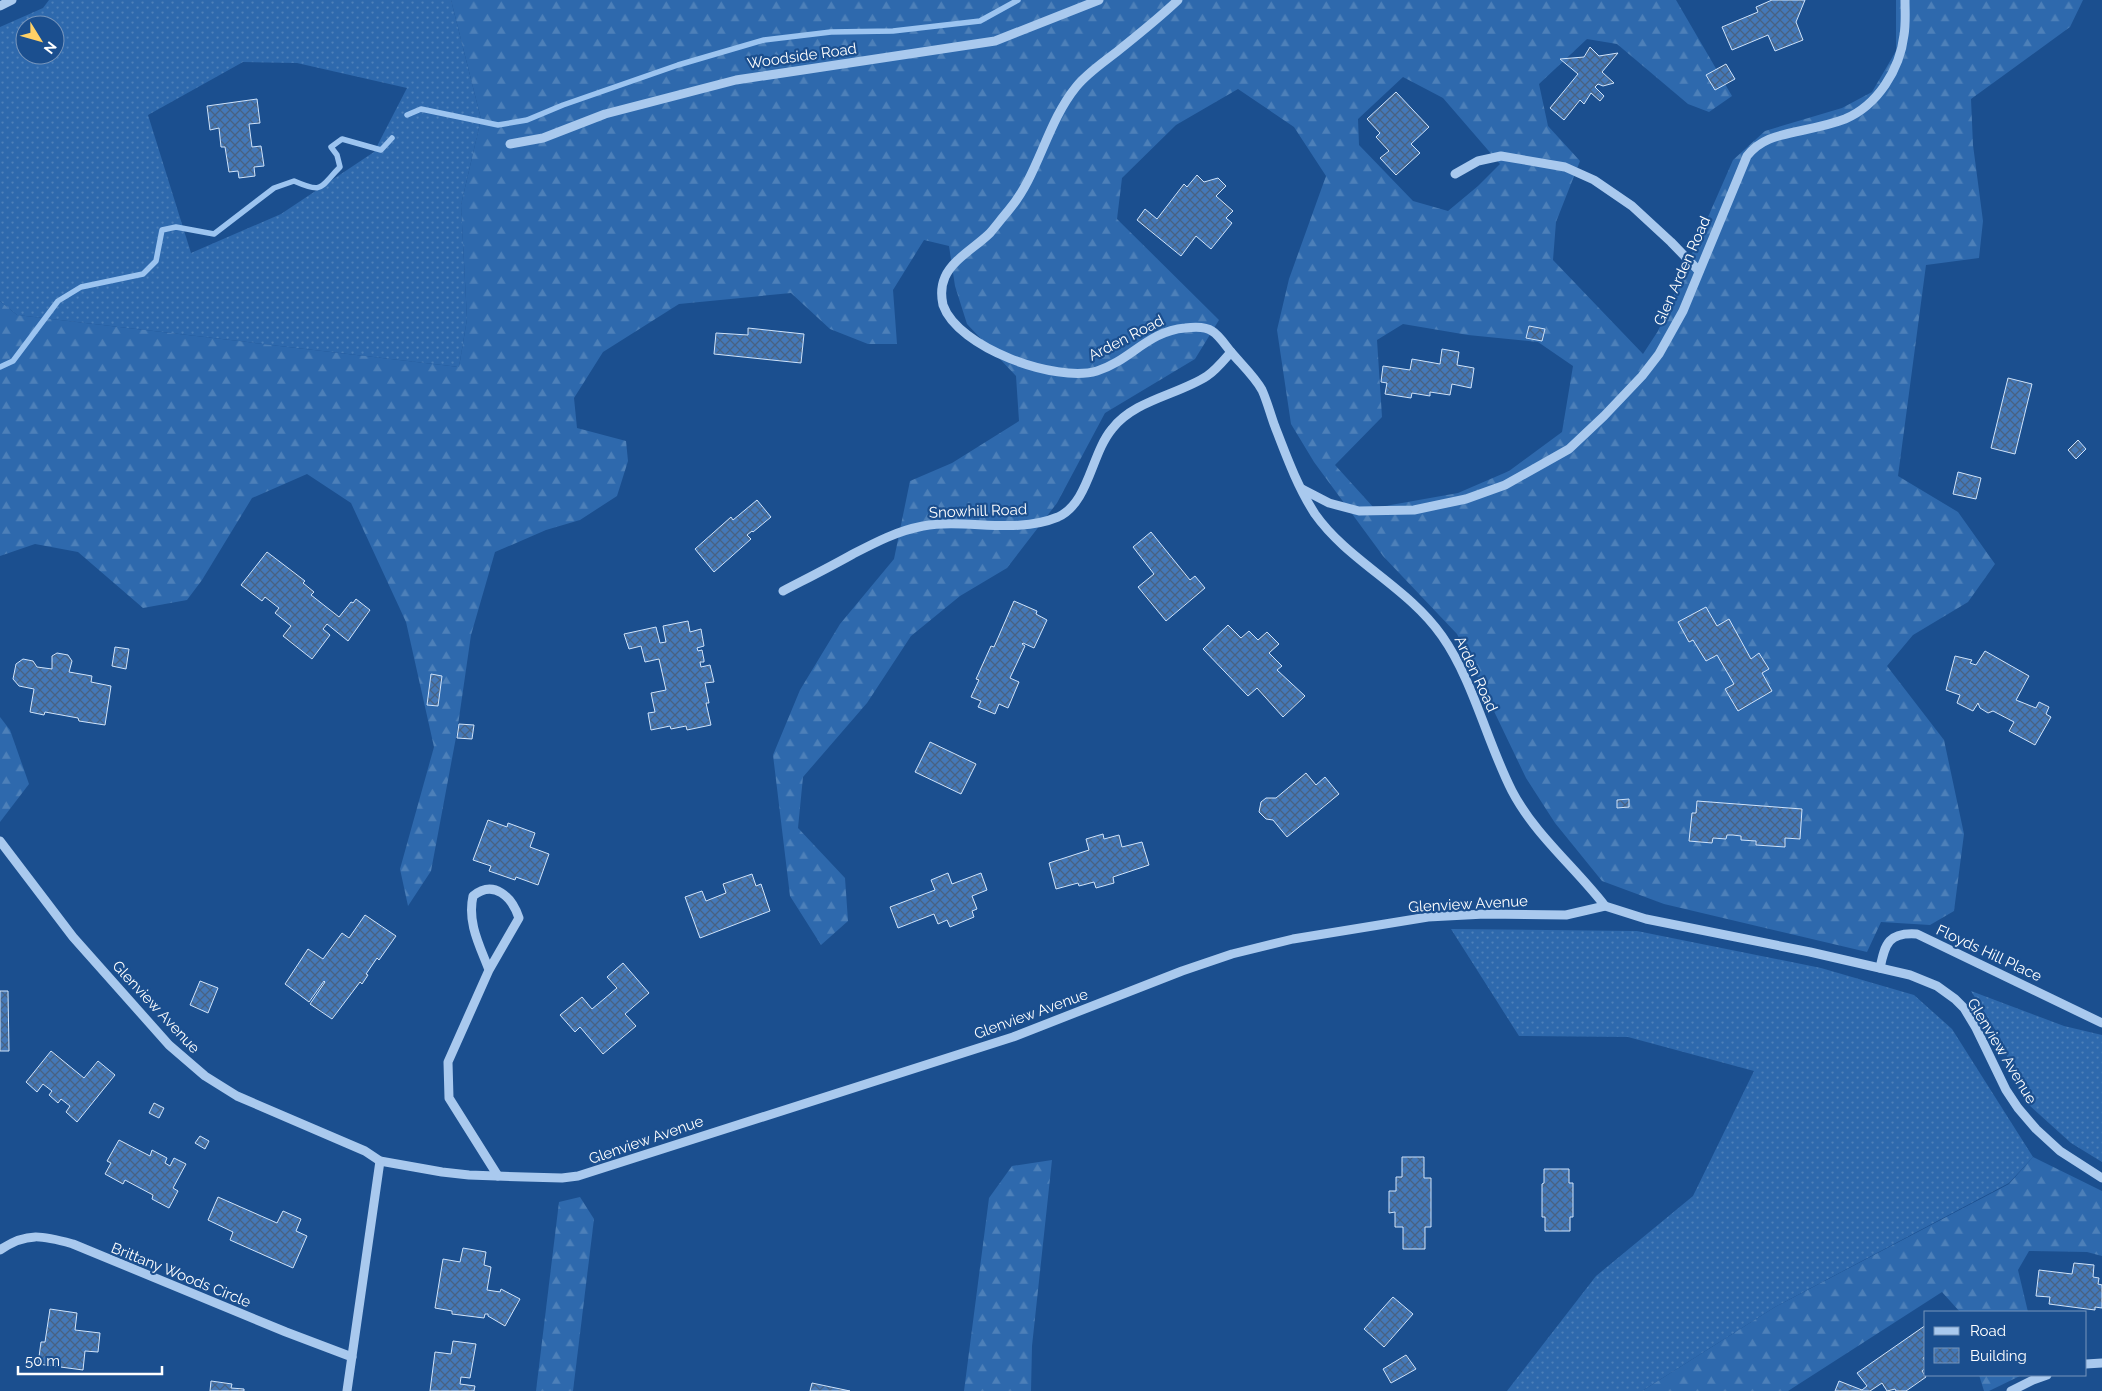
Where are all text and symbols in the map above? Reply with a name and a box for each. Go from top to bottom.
north arrow [15,15,65,65]
text: N [41,39,60,57]
street label: Woodside Road [746,39,858,73]
street label: Glen Arden Road [1650,214,1714,328]
street label: Arden Road [1085,311,1167,365]
street label: Snowhill Road [929,500,1027,522]
street label: Arden Road [1451,633,1501,715]
street label: Glenview Avenue [1408,892,1528,916]
street label: Floyds Hill Place [1933,921,2045,985]
street label: Glenview Avenue [109,957,204,1057]
street label: Glenview Avenue [972,985,1091,1043]
street label: Glenview Avenue [1963,995,2041,1107]
street label: Glenview Avenue [586,1112,706,1168]
street label: Brittany Woods Circle [109,1239,254,1311]
legend [1924,1311,2087,1376]
text: Road [1970,1322,2006,1340]
scale bar [18,1344,161,1376]
text: Building [1970,1347,2027,1365]
text: 50 m [25,1352,60,1370]

